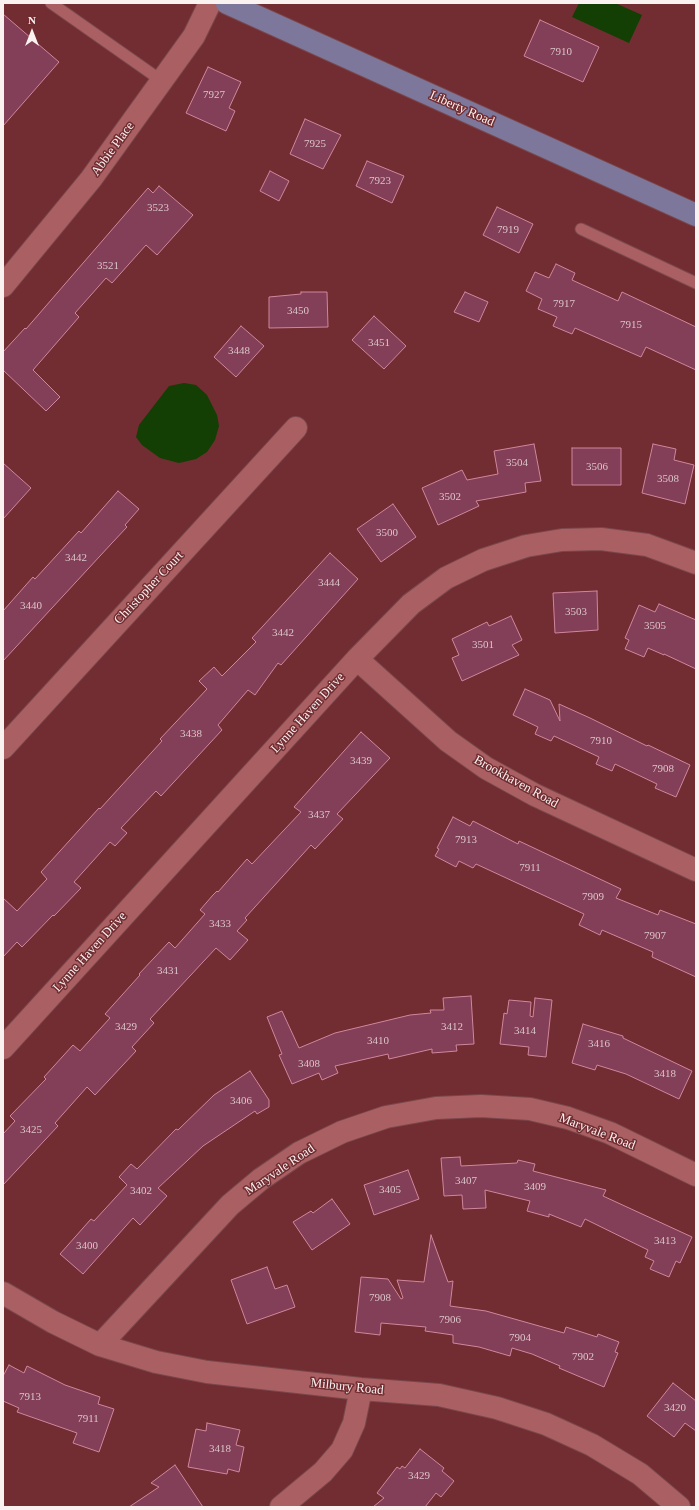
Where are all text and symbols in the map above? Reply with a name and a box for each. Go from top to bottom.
north arrow [12,12,52,52]
text: N [28,14,36,26]
house number: 7910 [550,45,572,59]
house number: 7927 [203,88,225,102]
street label: Liberty Road [427,88,497,130]
street label: Abbie Place [88,119,138,179]
house number: 7925 [304,137,326,151]
house number: 7923 [369,174,391,188]
house number: 3523 [147,201,169,215]
house number: 7919 [497,223,519,237]
house number: 3521 [97,259,119,273]
house number: 7917 [553,297,575,311]
house number: 3450 [287,304,309,318]
house number: 7915 [620,318,642,332]
house number: 3451 [368,336,390,350]
house number: 3448 [228,344,250,358]
house number: 3504 [506,456,528,470]
house number: 3506 [586,460,608,474]
house number: 3508 [657,472,679,486]
house number: 3502 [439,490,461,504]
house number: 3500 [376,526,398,540]
street label: Christopher Court [111,548,187,628]
house number: 3442 [65,551,87,565]
house number: 3444 [318,576,340,590]
house number: 3440 [20,599,42,613]
house number: 3503 [565,605,587,619]
house number: 3505 [644,619,666,633]
house number: 3442 [272,626,294,640]
house number: 3501 [472,638,494,652]
street label: Lynne Haven Drive [268,670,348,756]
house number: 3438 [180,727,202,741]
house number: 7910 [590,734,612,748]
street label: Brookhaven Road [471,752,561,812]
house number: 3439 [350,754,372,768]
house number: 7908 [652,762,674,776]
house number: 3437 [308,808,330,822]
house number: 7913 [455,833,477,847]
house number: 7911 [519,861,541,875]
house number: 7909 [582,890,604,904]
street label: Lynne Haven Drive [50,909,130,995]
house number: 3433 [209,917,231,931]
house number: 7907 [644,929,666,943]
house number: 3431 [157,964,179,978]
house number: 3429 [115,1020,137,1034]
house number: 3412 [441,1020,463,1034]
house number: 3414 [514,1024,536,1038]
house number: 3410 [367,1034,389,1048]
house number: 3416 [588,1037,610,1051]
house number: 3408 [298,1057,320,1071]
house number: 3418 [654,1067,676,1081]
house number: 3406 [230,1094,252,1108]
street label: Maryvale Road [557,1110,637,1154]
house number: 3425 [20,1123,42,1137]
street label: Maryvale Road [242,1141,318,1199]
house number: 3407 [455,1174,477,1188]
house number: 3409 [524,1180,546,1194]
house number: 3405 [379,1183,401,1197]
house number: 3402 [130,1184,152,1198]
house number: 3413 [654,1234,676,1248]
house number: 3400 [76,1239,98,1253]
house number: 7908 [369,1291,391,1305]
house number: 7906 [439,1313,461,1327]
house number: 7904 [509,1331,531,1345]
house number: 7902 [572,1350,594,1364]
street label: Milbury Road [310,1375,384,1399]
house number: 7913 [19,1390,41,1404]
house number: 3420 [664,1401,686,1415]
house number: 7911 [77,1412,99,1426]
house number: 3418 [209,1442,231,1456]
house number: 3429 [408,1469,430,1483]

